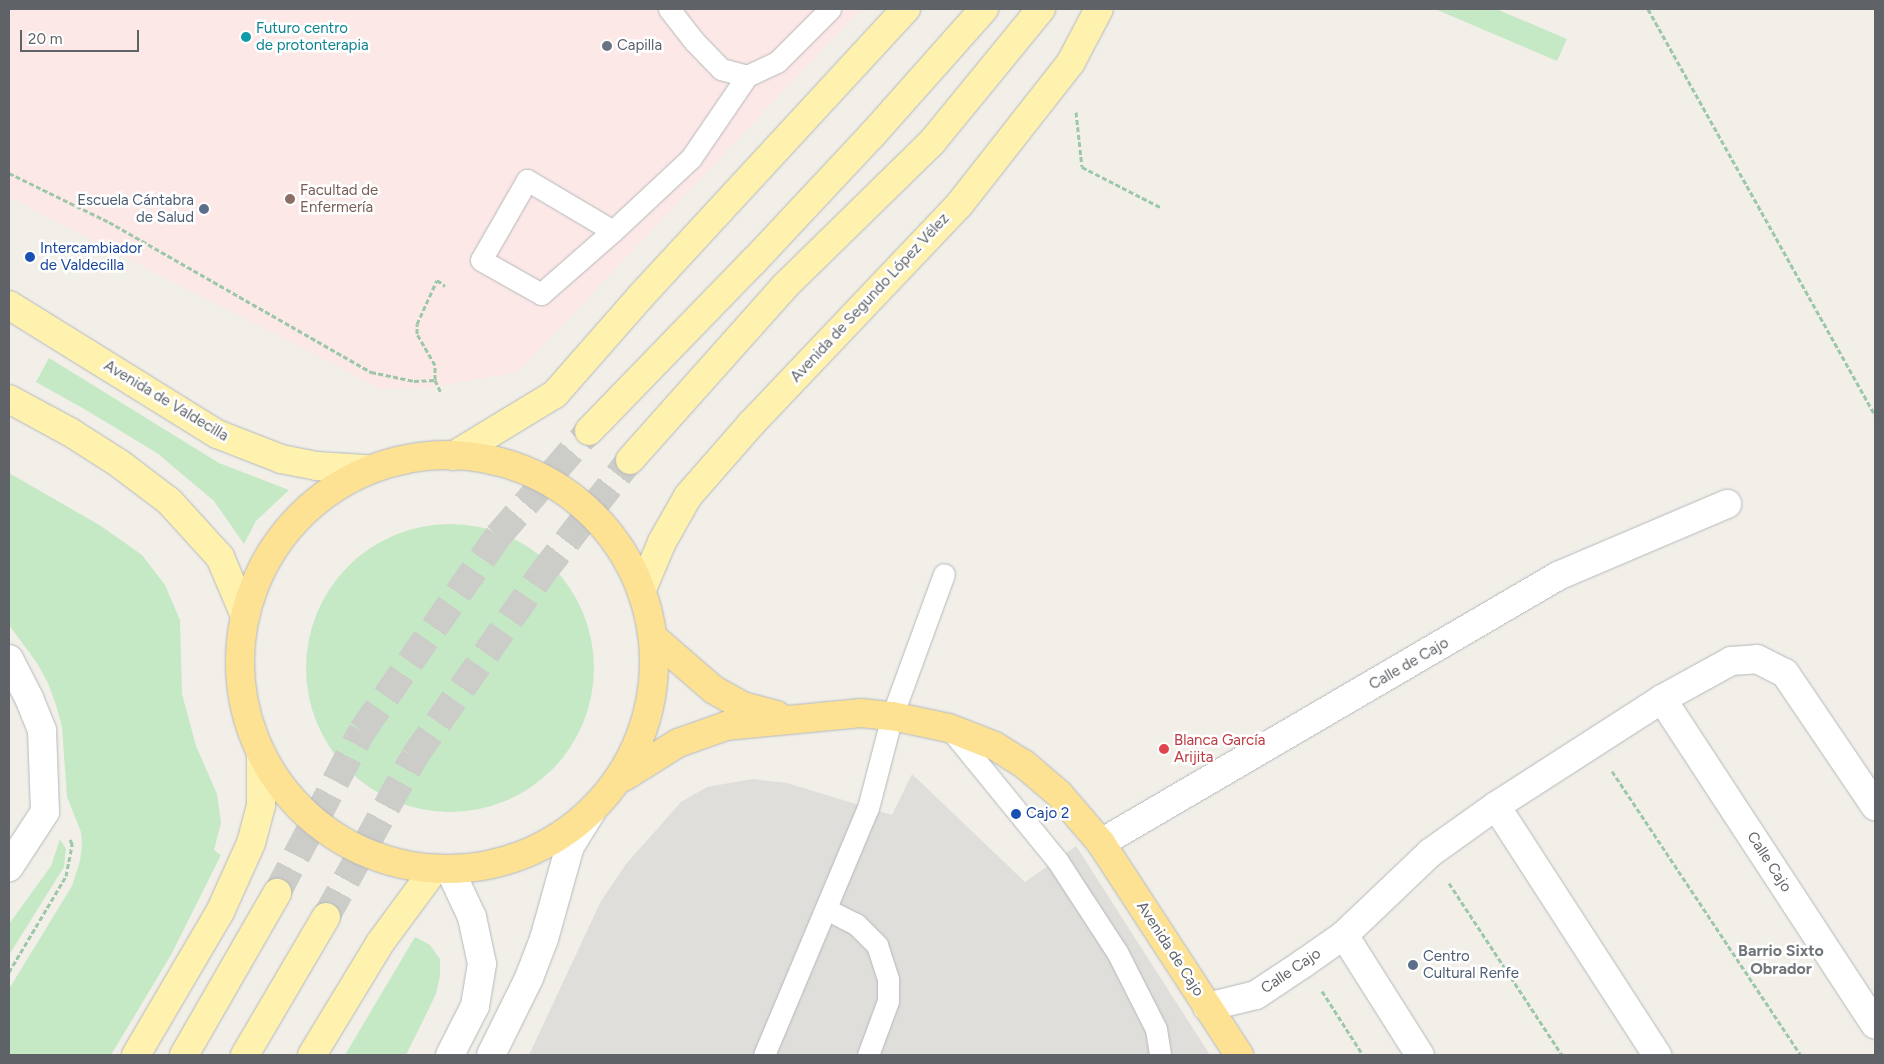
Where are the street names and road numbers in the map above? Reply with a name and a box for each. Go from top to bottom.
street label: Avenida de Segundo López Vélez [787,210,953,386]
street label: Avenida de Valdecilla [100,357,232,445]
street label: Calle de Cajo [1366,634,1452,694]
street label: Calle Cajo [1743,829,1795,895]
street label: Avenida de Cajo [1133,898,1207,1000]
street label: Calle Cajo [1258,944,1324,998]

